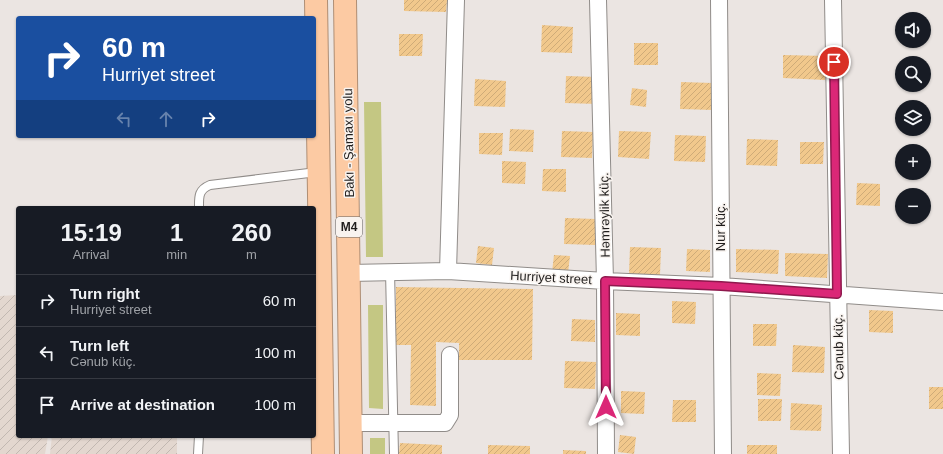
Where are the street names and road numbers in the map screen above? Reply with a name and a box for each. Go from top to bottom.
street label: Bakı - Şamaxı yolu [340,88,357,198]
street label: Həmrəylik küç. [596,172,613,258]
street label: Nur küç. [713,203,728,251]
road number: M4 [336,217,362,237]
street label: Hurriyet street [510,268,593,287]
street label: Cənub küç. [830,314,847,380]

